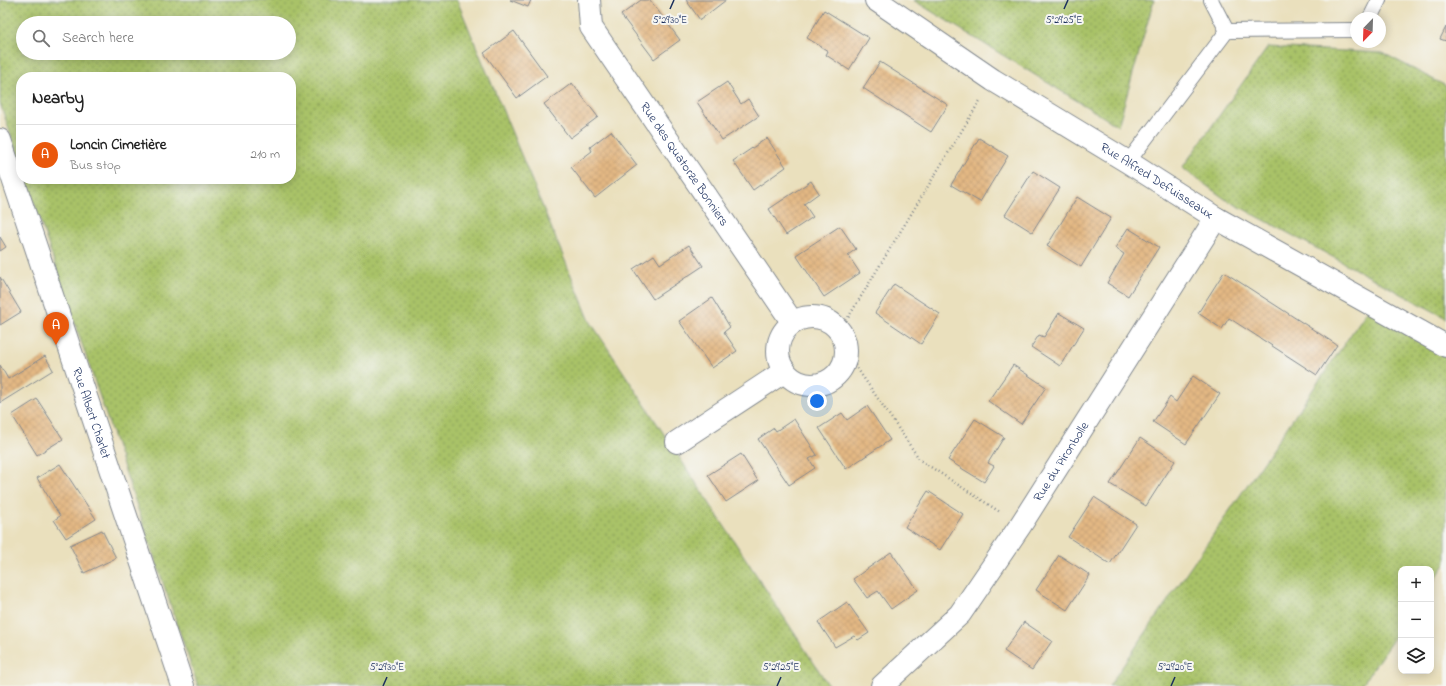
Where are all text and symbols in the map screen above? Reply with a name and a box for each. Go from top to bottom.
north arrow [1350,12,1386,48]
text: 5°29'30"E [653,13,687,28]
text: 5°29'25"E [1046,13,1082,28]
search box [16,16,296,60]
icon: search [30,27,52,49]
text: Search here [62,27,134,49]
text: Nearby [32,86,84,111]
street label: Rue des Quatorze Bonniers [635,98,734,230]
text: Loncin Cimetière [70,134,166,156]
street label: Rue Alfred Defuisseaux [1097,138,1217,224]
text: A [41,145,49,164]
text: 210 m [250,145,280,164]
text: Bus stop [70,156,121,175]
pin: A [43,312,69,345]
street label: Rue Albert Charlet [67,365,116,462]
your location [807,391,827,411]
street label: Rue du Pironbolle [1028,418,1094,505]
map controls [1398,566,1434,674]
button: + [1398,566,1434,602]
button: − [1398,602,1434,638]
button: layers [1398,638,1434,674]
text: 5°29'30"E [370,660,404,675]
text: 5°29'25"E [763,660,799,675]
text: 5°29'20"E [1157,660,1193,675]

